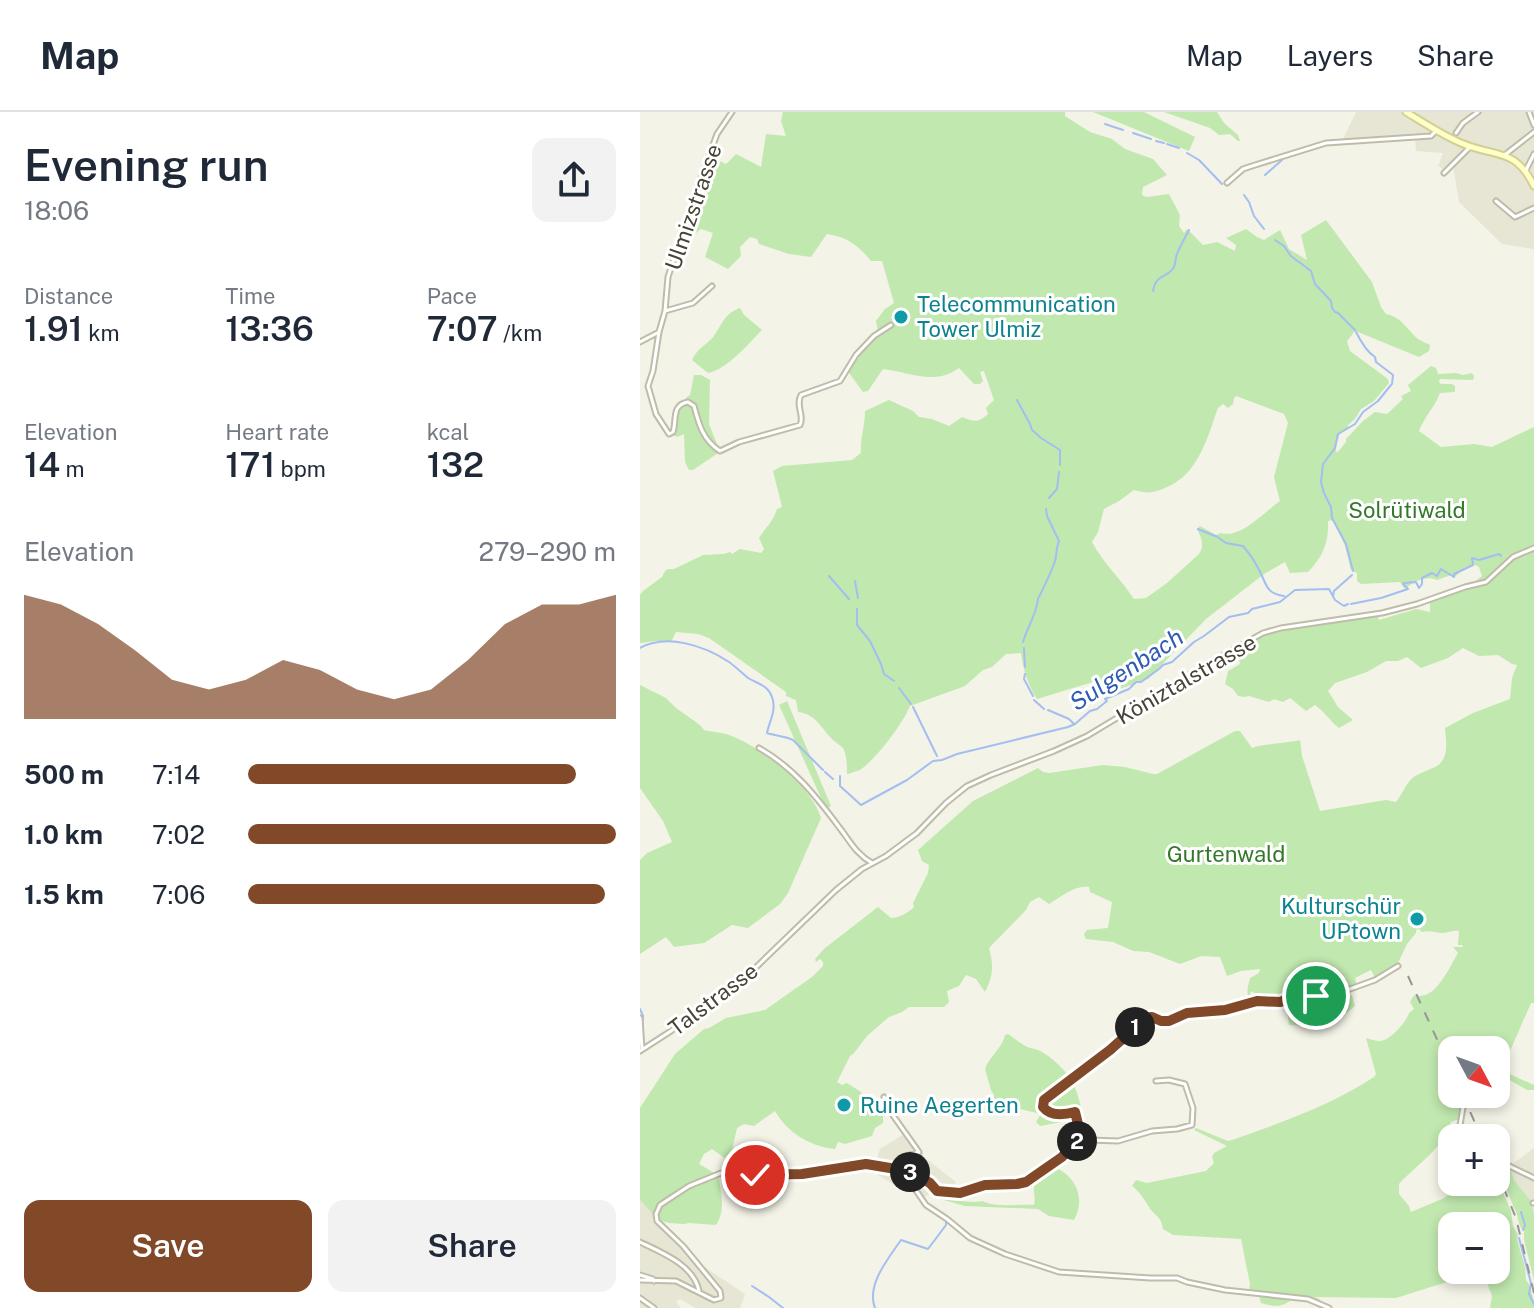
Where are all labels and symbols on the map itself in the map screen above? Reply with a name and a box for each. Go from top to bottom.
street label: Ulmizstrasse [659,141,727,273]
place label: Telecommunication Tower Ulmiz [917,291,1116,342]
marker: Telecommunication Tower Ulmiz [892,308,910,326]
park label: Solrütiwald [1348,497,1466,523]
water label: Sulgenbach [1064,622,1188,716]
street label: Köniztalstrasse [1112,628,1260,730]
park label: Gurtenwald [1167,841,1285,867]
place label: Kulturschür UPtown [1281,893,1401,944]
marker: Kulturschür UPtown [1408,910,1426,928]
street label: Talstrasse [663,957,763,1041]
pin [1282,962,1350,1030]
pin: 1 [1115,1007,1155,1047]
north arrow [1438,1036,1510,1108]
place label: Ruine Aegerten [860,1092,1019,1118]
marker: Ruine Aegerten [835,1096,853,1114]
pin: 2 [1057,1121,1097,1161]
pin [721,1141,789,1209]
pin: 3 [890,1152,930,1192]

